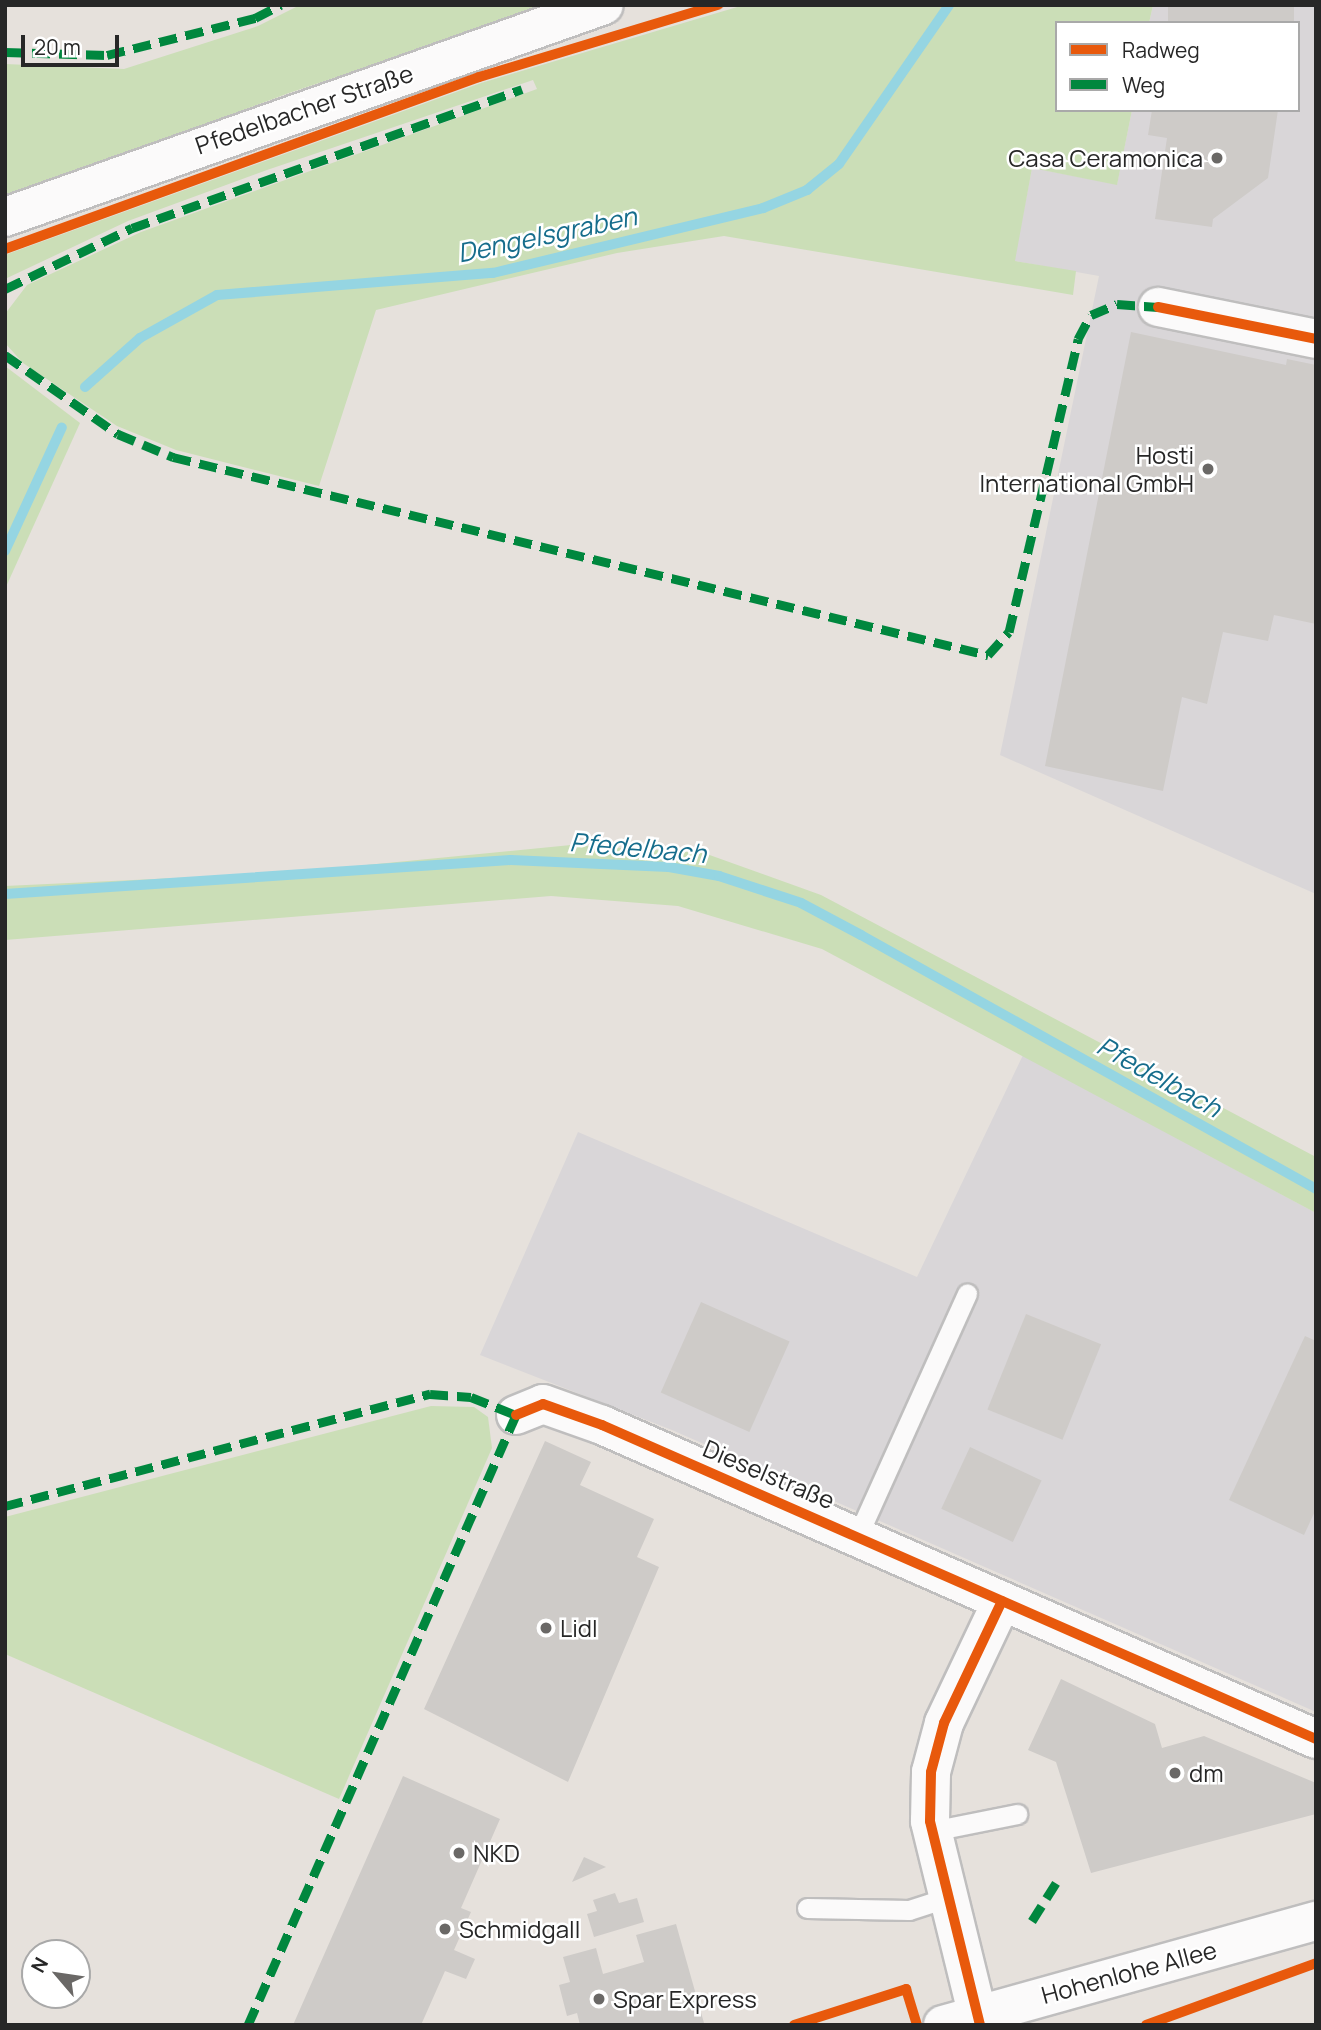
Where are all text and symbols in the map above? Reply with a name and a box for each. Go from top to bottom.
scale bar [24,21,122,65]
legend [1055,21,1300,112]
text: 20 m [34,33,81,61]
text: Radweg [1122,36,1200,64]
street label: Pfedelbacher Straße [191,58,417,160]
text: Weg [1122,71,1165,99]
place label: Casa Ceramonica [1008,144,1203,172]
marker: Casa Ceramonica [1209,150,1225,166]
water label: Dengelsgraben [455,201,639,269]
place label: Hosti International GmbH [979,441,1194,497]
marker: Hosti International GmbH [1200,461,1216,477]
water label: Pfedelbach [568,826,708,870]
water label: Pfedelbach [1092,1030,1226,1124]
street label: Dieselstraße [699,1433,839,1515]
place label: Lidl [560,1614,598,1642]
marker: Lidl [538,1620,554,1636]
place label: dm [1189,1759,1224,1787]
marker: dm [1167,1765,1183,1781]
place label: NKD [473,1839,520,1867]
marker: NKD [451,1845,467,1861]
place label: Schmidgall [459,1915,580,1943]
marker: Schmidgall [437,1921,453,1937]
street label: Hohenlohe Allee [1038,1935,1220,2009]
north arrow [21,1939,91,2009]
text: N [25,1953,54,1977]
place label: Spar Express [613,1985,757,2013]
marker: Spar Express [591,1991,607,2007]

